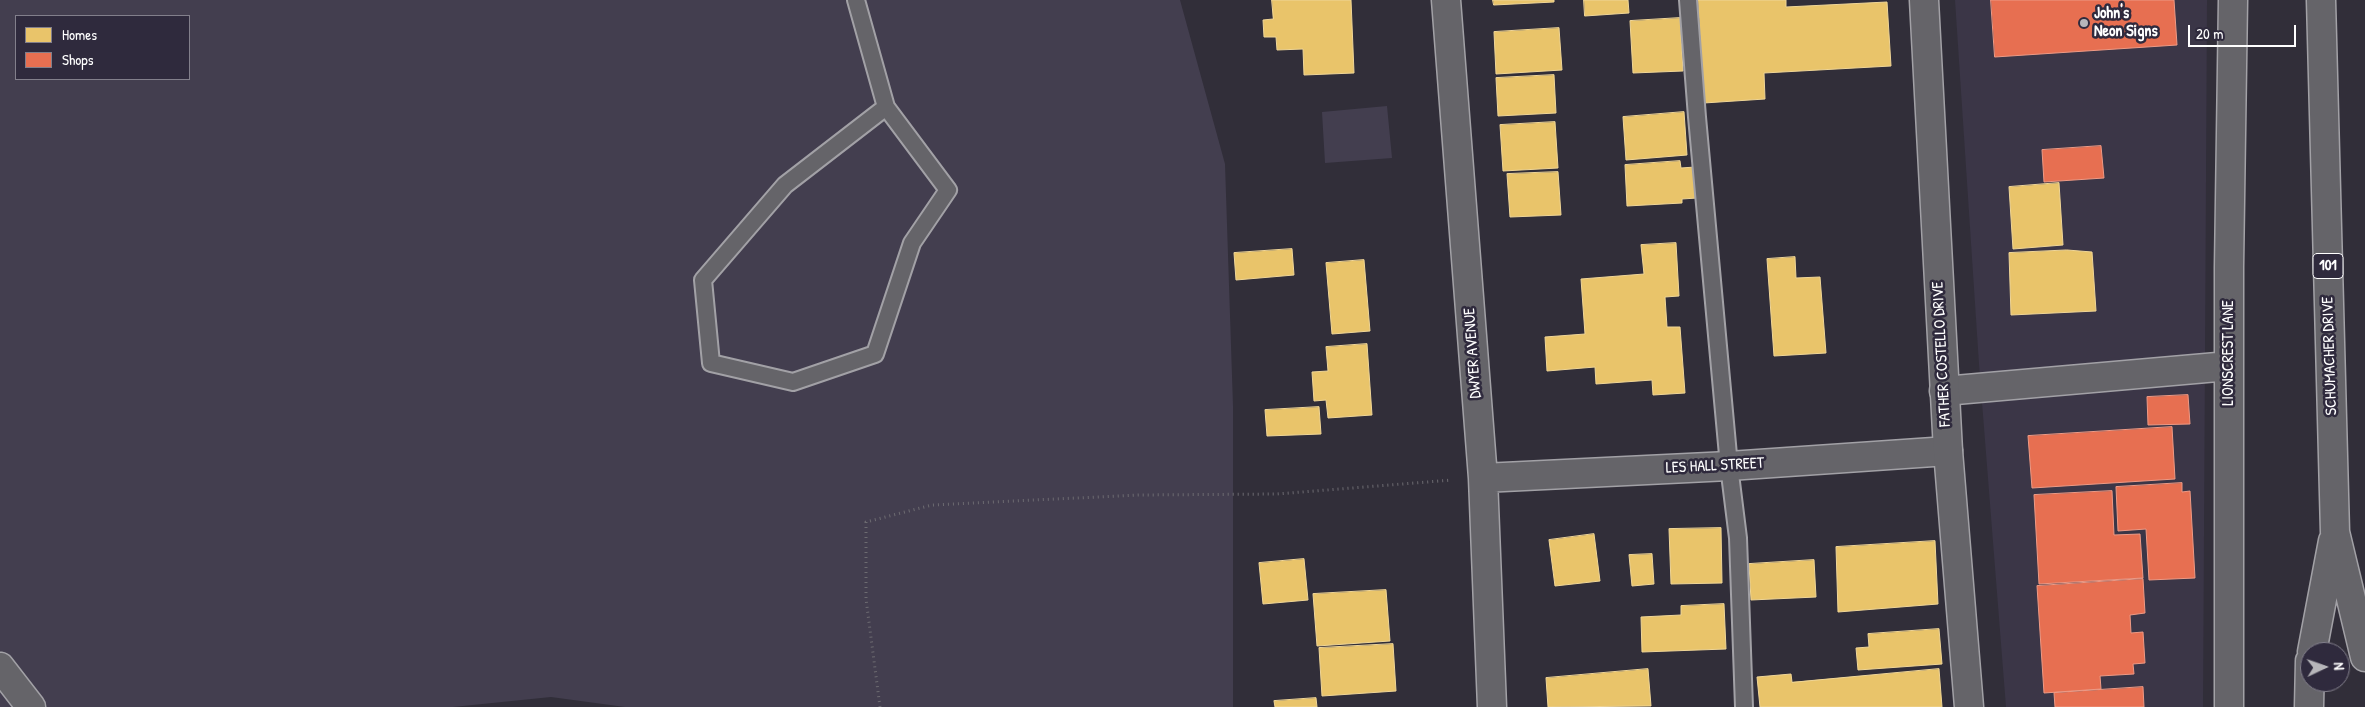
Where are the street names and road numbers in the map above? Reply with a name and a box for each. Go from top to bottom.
road number: 101 [2313,254,2343,278]
street label: FATHER COSTELLO DRIVE [1929,281,1955,427]
street label: SCHUMACHER DRIVE [2318,296,2342,416]
street label: LIONSCREST LANE [2219,300,2239,406]
street label: DWYER AVENUE [1460,307,1486,399]
street label: LES HALL STREET [1665,454,1765,478]

